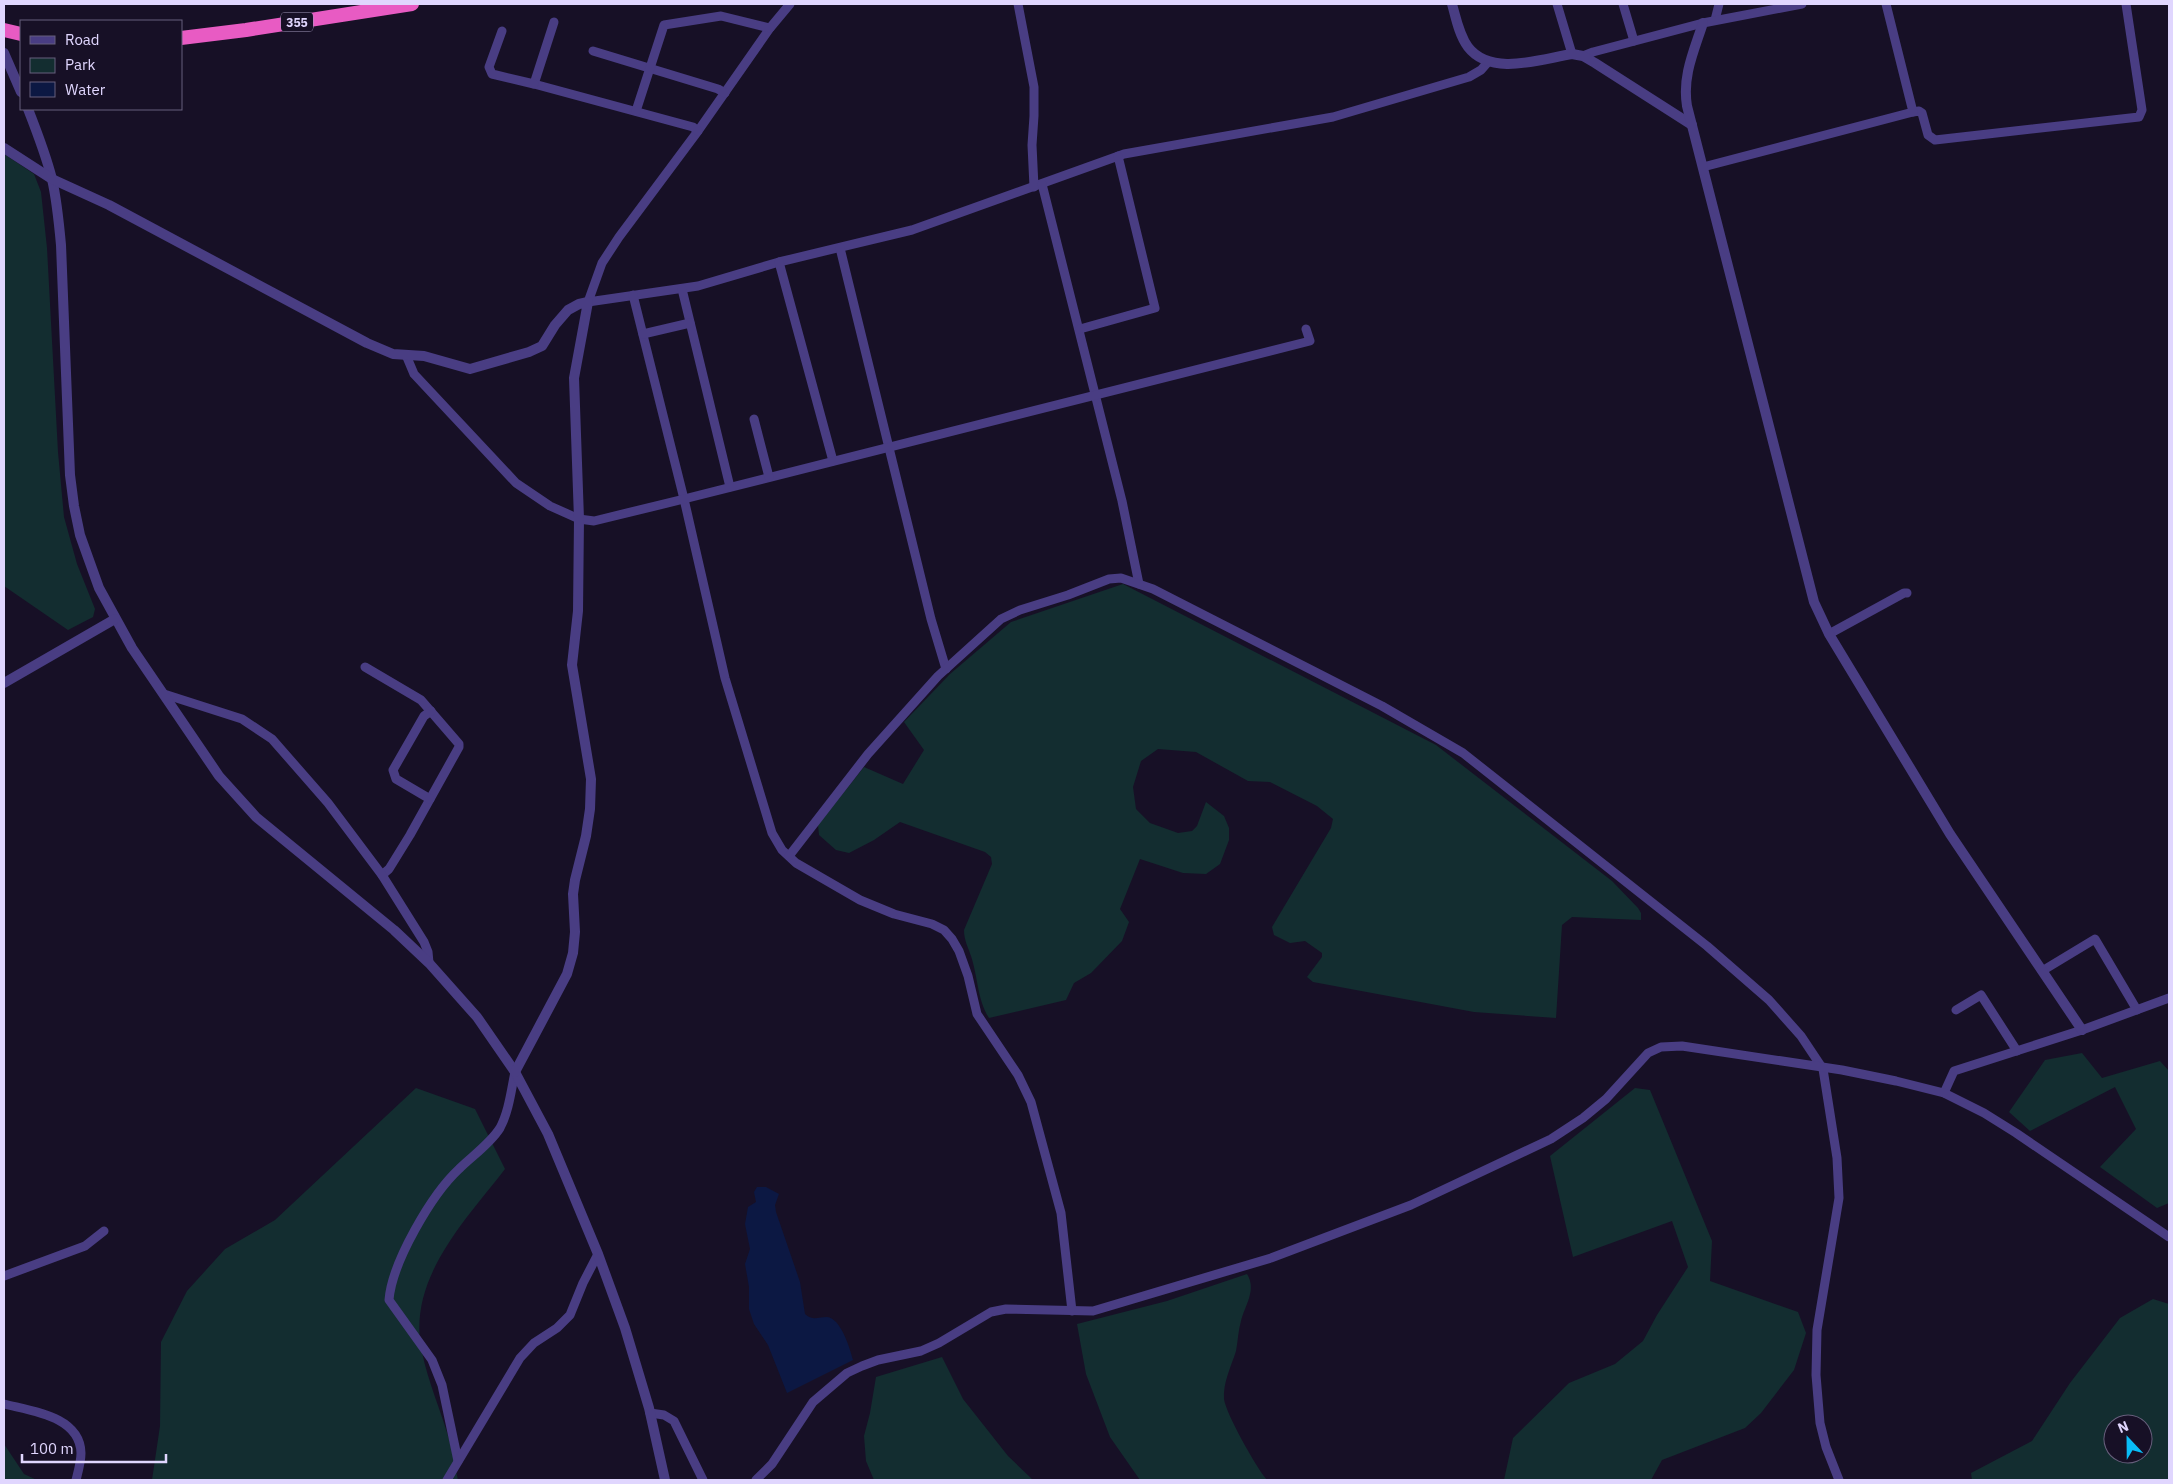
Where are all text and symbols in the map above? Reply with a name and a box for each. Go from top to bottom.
road number: 355 [281,13,313,32]
legend [20,20,182,110]
text: Road [65,30,100,49]
text: Park [65,55,95,74]
text: Water [65,80,106,99]
north arrow [2103,1414,2153,1464]
text: N [2115,1417,2131,1437]
scale bar [22,1432,166,1464]
text: 100 m [30,1439,74,1458]

